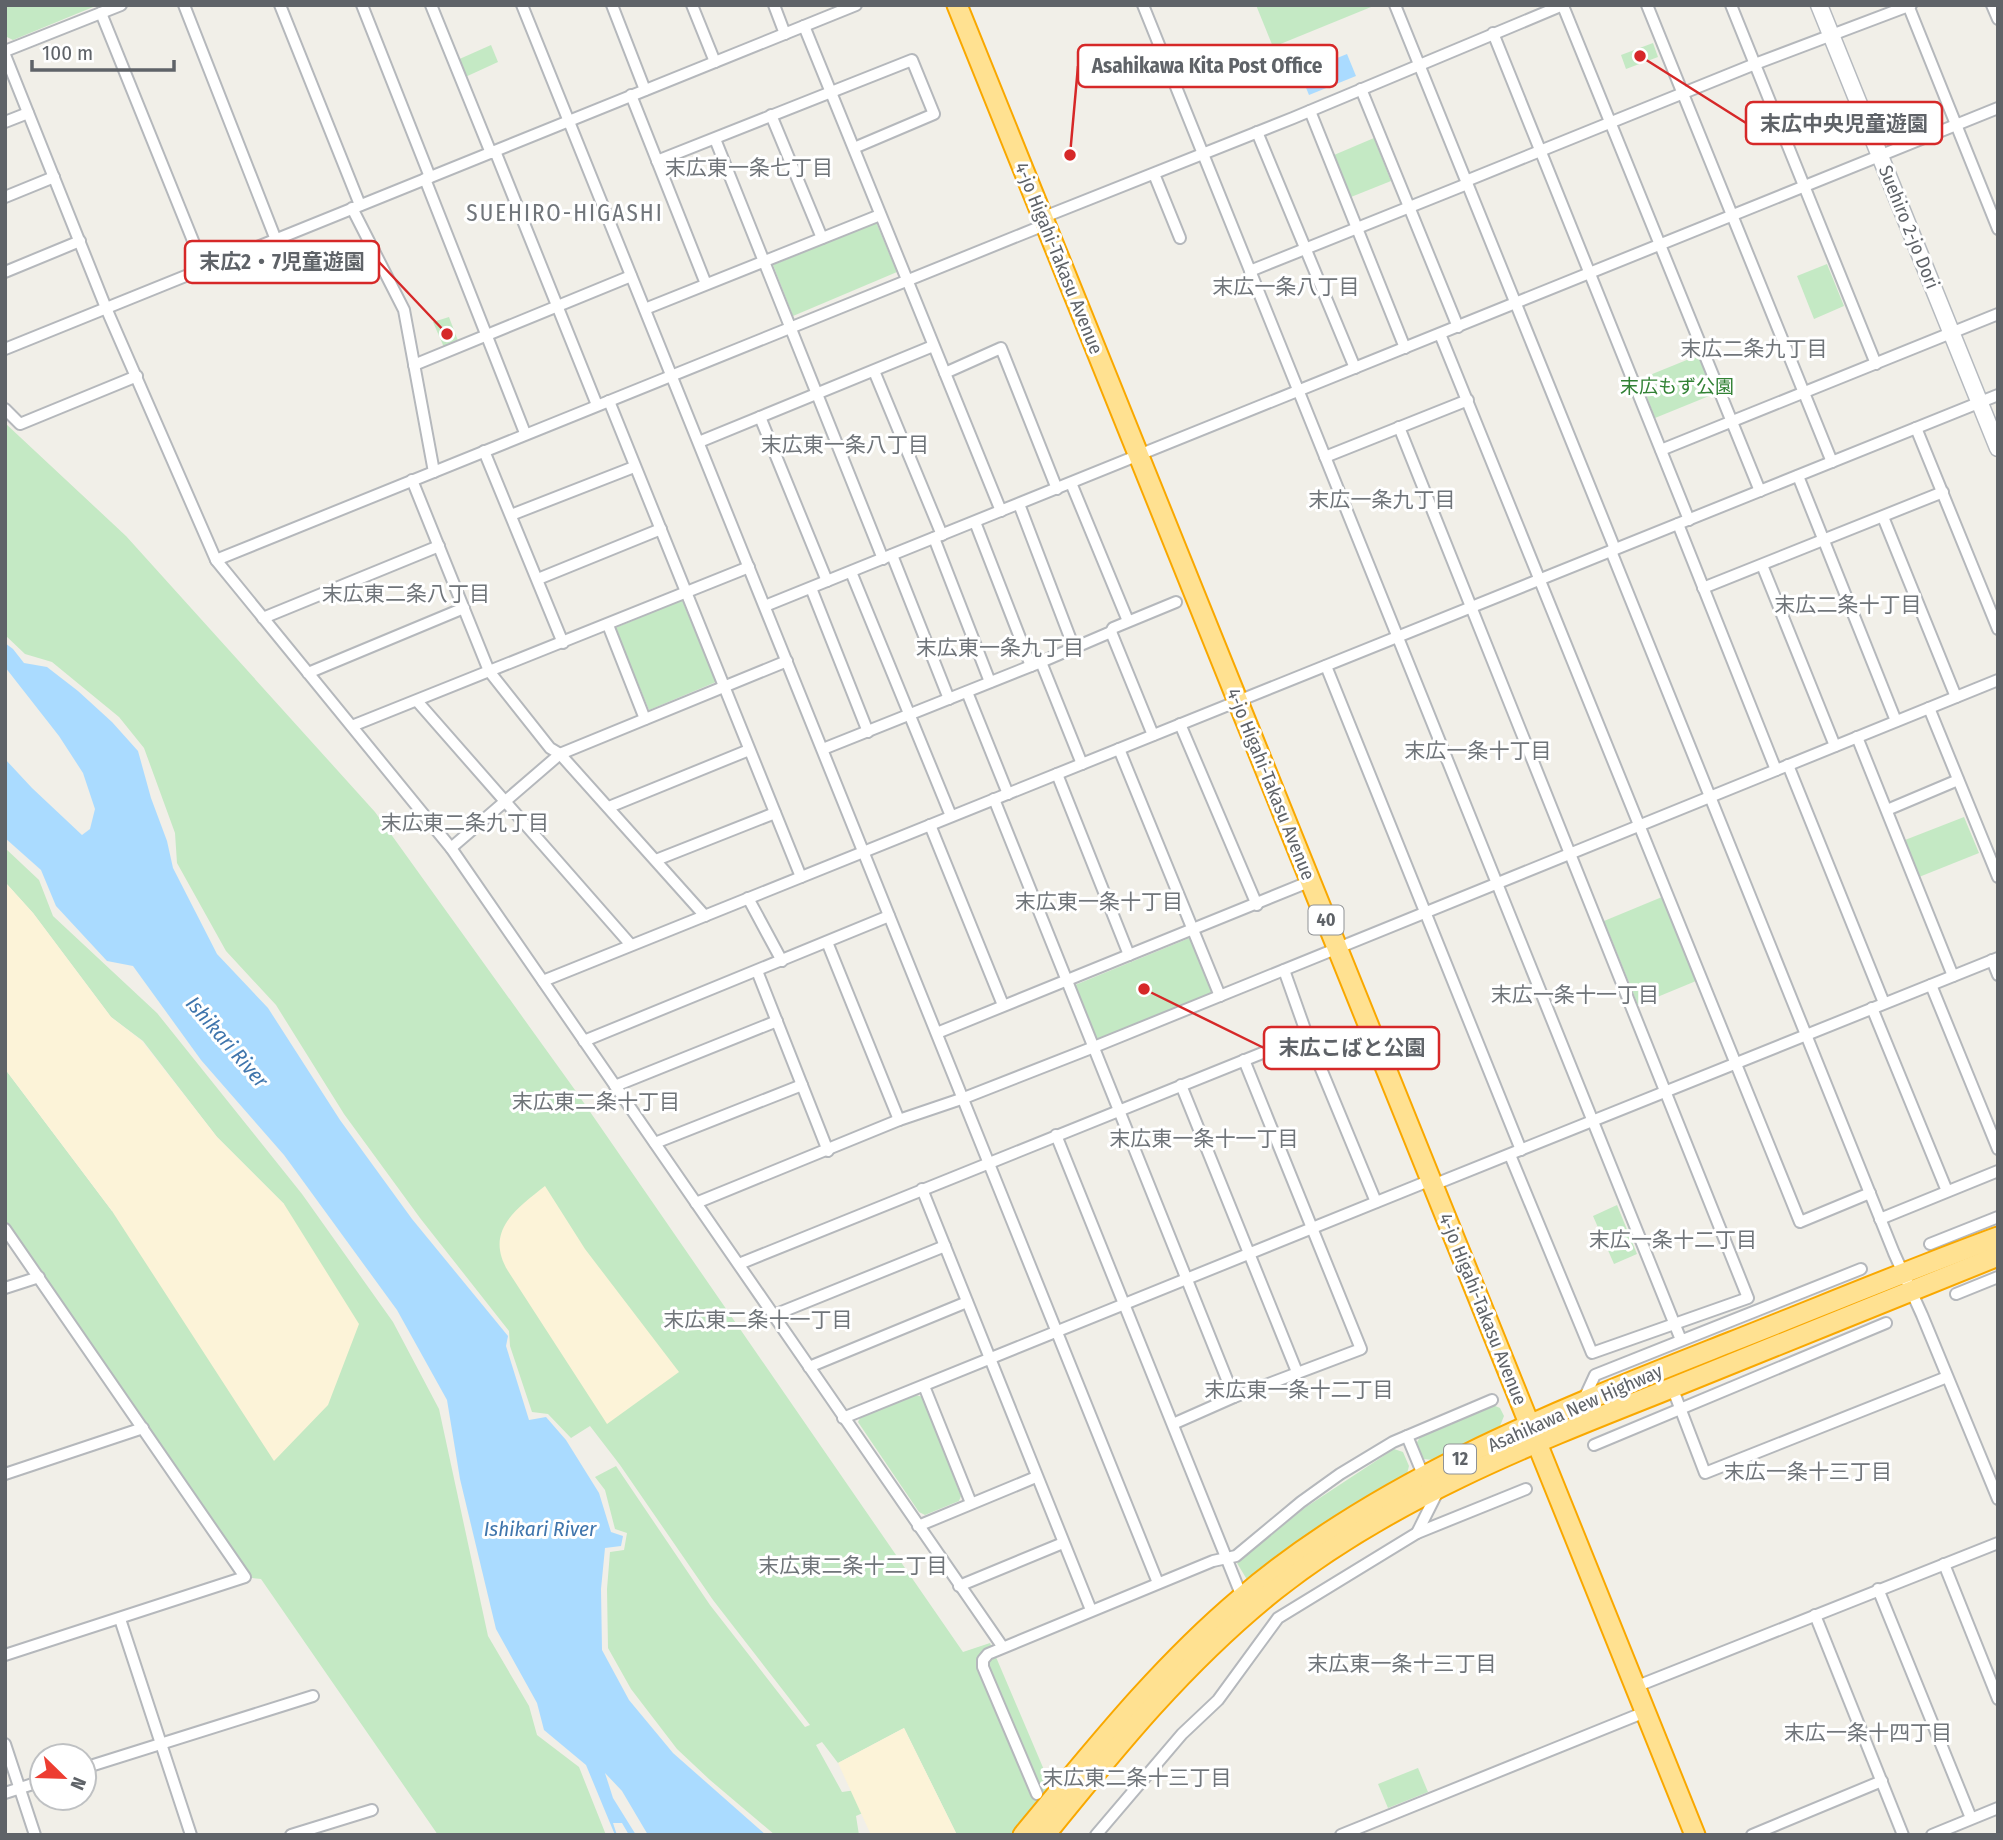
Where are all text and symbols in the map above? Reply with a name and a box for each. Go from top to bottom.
scale bar [32,28,173,72]
text: 100 m [42,40,93,66]
callout: Asahikawa Kita Post Office [1078,45,1337,87]
text: Asahikawa Kita Post Office [1091,53,1323,79]
callout: 末広中央児童遊園 [1746,102,1942,144]
text: 末広中央児童遊園 [1760,111,1928,137]
district label: 末広東一条七丁目 [665,155,833,181]
street label: 4-jo Higahi-Takasu Avenue [1010,159,1108,357]
street label: Suehiro 2-jo Dori [1874,162,1944,292]
district label: SUEHIRO-HIGASHI [466,199,664,227]
callout: 末広2・7児童遊園 [185,241,379,283]
text: 末広2・7児童遊園 [199,249,365,275]
district label: 末広一条八丁目 [1213,274,1360,300]
district label: 末広二条九丁目 [1681,336,1828,362]
park label: 末広もず公園 [1620,375,1734,398]
district label: 末広東一条八丁目 [761,432,929,458]
district label: 末広一条九丁目 [1309,487,1456,513]
district label: 末広東二条八丁目 [322,581,490,607]
district label: 末広二条十丁目 [1775,592,1922,618]
district label: 末広東一条九丁目 [916,635,1084,661]
street label: 4-jo Higahi-Takasu Avenue [1222,685,1320,883]
district label: 末広一条十丁目 [1405,738,1552,764]
district label: 末広東二条九丁目 [381,810,549,836]
district label: 末広東一条十丁目 [1015,889,1183,915]
road number: 40 [1308,905,1344,934]
district label: 末広一条十一丁目 [1491,982,1659,1008]
water label: Ishikari River [180,991,274,1094]
callout: 末広こばと公園 [1264,1027,1439,1069]
text: 末広こばと公園 [1279,1035,1426,1061]
district label: 末広東二条十丁目 [512,1089,680,1115]
district label: 末広東一条十一丁目 [1110,1126,1299,1152]
street label: 4-jo Higahi-Takasu Avenue [1434,1210,1532,1408]
district label: 末広一条十二丁目 [1589,1227,1757,1253]
district label: 末広東二条十一丁目 [664,1307,853,1333]
street label: Asahikawa New Highway [1484,1359,1666,1457]
district label: 末広東一条十二丁目 [1205,1377,1394,1403]
road number: 12 [1444,1444,1476,1474]
district label: 末広一条十三丁目 [1724,1459,1892,1485]
water label: Ishikari River [484,1516,597,1542]
district label: 末広東二条十二丁目 [759,1553,948,1579]
district label: 末広東一条十三丁目 [1308,1651,1497,1677]
district label: 末広一条十四丁目 [1784,1720,1952,1746]
north arrow [28,1742,98,1812]
district label: 末広東二条十三丁目 [1043,1765,1232,1791]
text: N [65,1774,91,1793]

